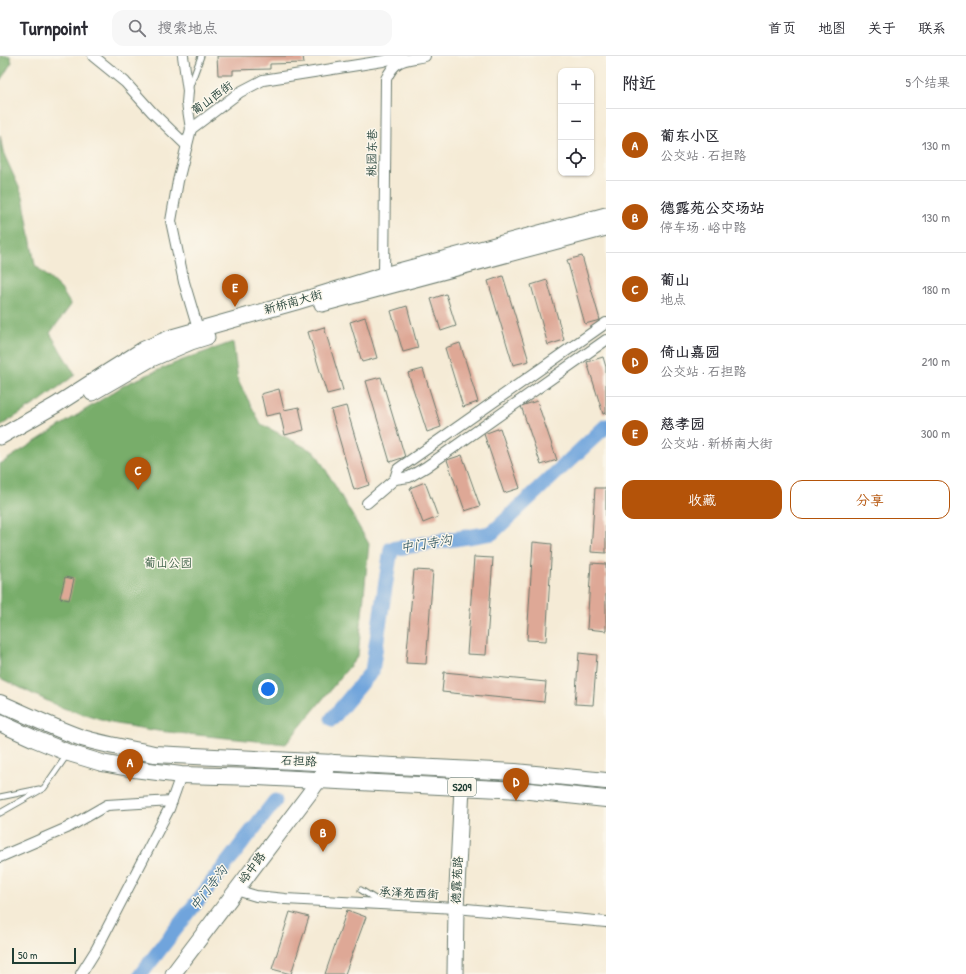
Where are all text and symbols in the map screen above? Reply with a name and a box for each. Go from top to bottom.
search box [112,10,392,46]
text: Turnpoint [20,15,88,41]
icon: search [126,17,148,39]
text: 搜索地点 [158,17,218,38]
text: 首页 [768,18,796,37]
text: 地图 [818,18,846,37]
text: 关于 [868,18,896,37]
text: 联系 [918,18,946,37]
map controls [558,68,594,176]
button: + [558,68,594,104]
text: 附近 [622,71,656,94]
text: 5个结果 [906,73,950,91]
street label: 葡山西街 [187,77,236,119]
button: − [558,104,594,140]
text: 葡东小区 [660,125,720,146]
street label: 桃园东巷 [363,129,380,177]
text: A [632,136,638,154]
text: 130 m [922,136,950,154]
button: locate [558,140,594,176]
text: 公交站 · 石担路 [660,146,747,164]
text: 德露苑公交场站 [660,197,765,218]
text: B [632,208,638,226]
text: 130 m [922,208,950,226]
text: 停车场 · 峪中路 [660,218,747,236]
text: 葡山 [660,269,690,290]
pin: E [222,274,248,307]
text: C [631,280,639,298]
text: 180 m [922,280,950,298]
street label: 新桥南大街 [262,285,324,318]
text: 地点 [660,290,686,308]
text: 倚山嘉园 [660,341,720,362]
text: D [632,352,638,370]
text: 210 m [922,352,950,370]
text: 公交站 · 石担路 [660,362,747,380]
text: 慈孝园 [660,413,705,434]
text: E [632,424,638,442]
text: 300 m [921,424,950,442]
text: 公交站 · 新桥南大街 [660,434,773,452]
pin: C [125,457,151,490]
button: 收藏 [622,480,782,519]
button: 分享 [790,480,950,519]
water label: 中门寺沟 [399,530,454,556]
park label: 葡山公园 [144,554,192,571]
your location [258,679,278,699]
pin: A [117,749,143,782]
street label: 石担路 [281,751,317,770]
pin: D [503,768,529,801]
road number: S209 [448,778,476,796]
pin: B [310,819,336,852]
street label: 峪中路 [234,848,269,887]
street label: 德露苑路 [447,856,466,904]
water label: 中门寺沟 [185,861,232,914]
street label: 承泽苑西街 [379,882,439,903]
scale bar [12,946,76,965]
text: 50 m [18,948,38,962]

